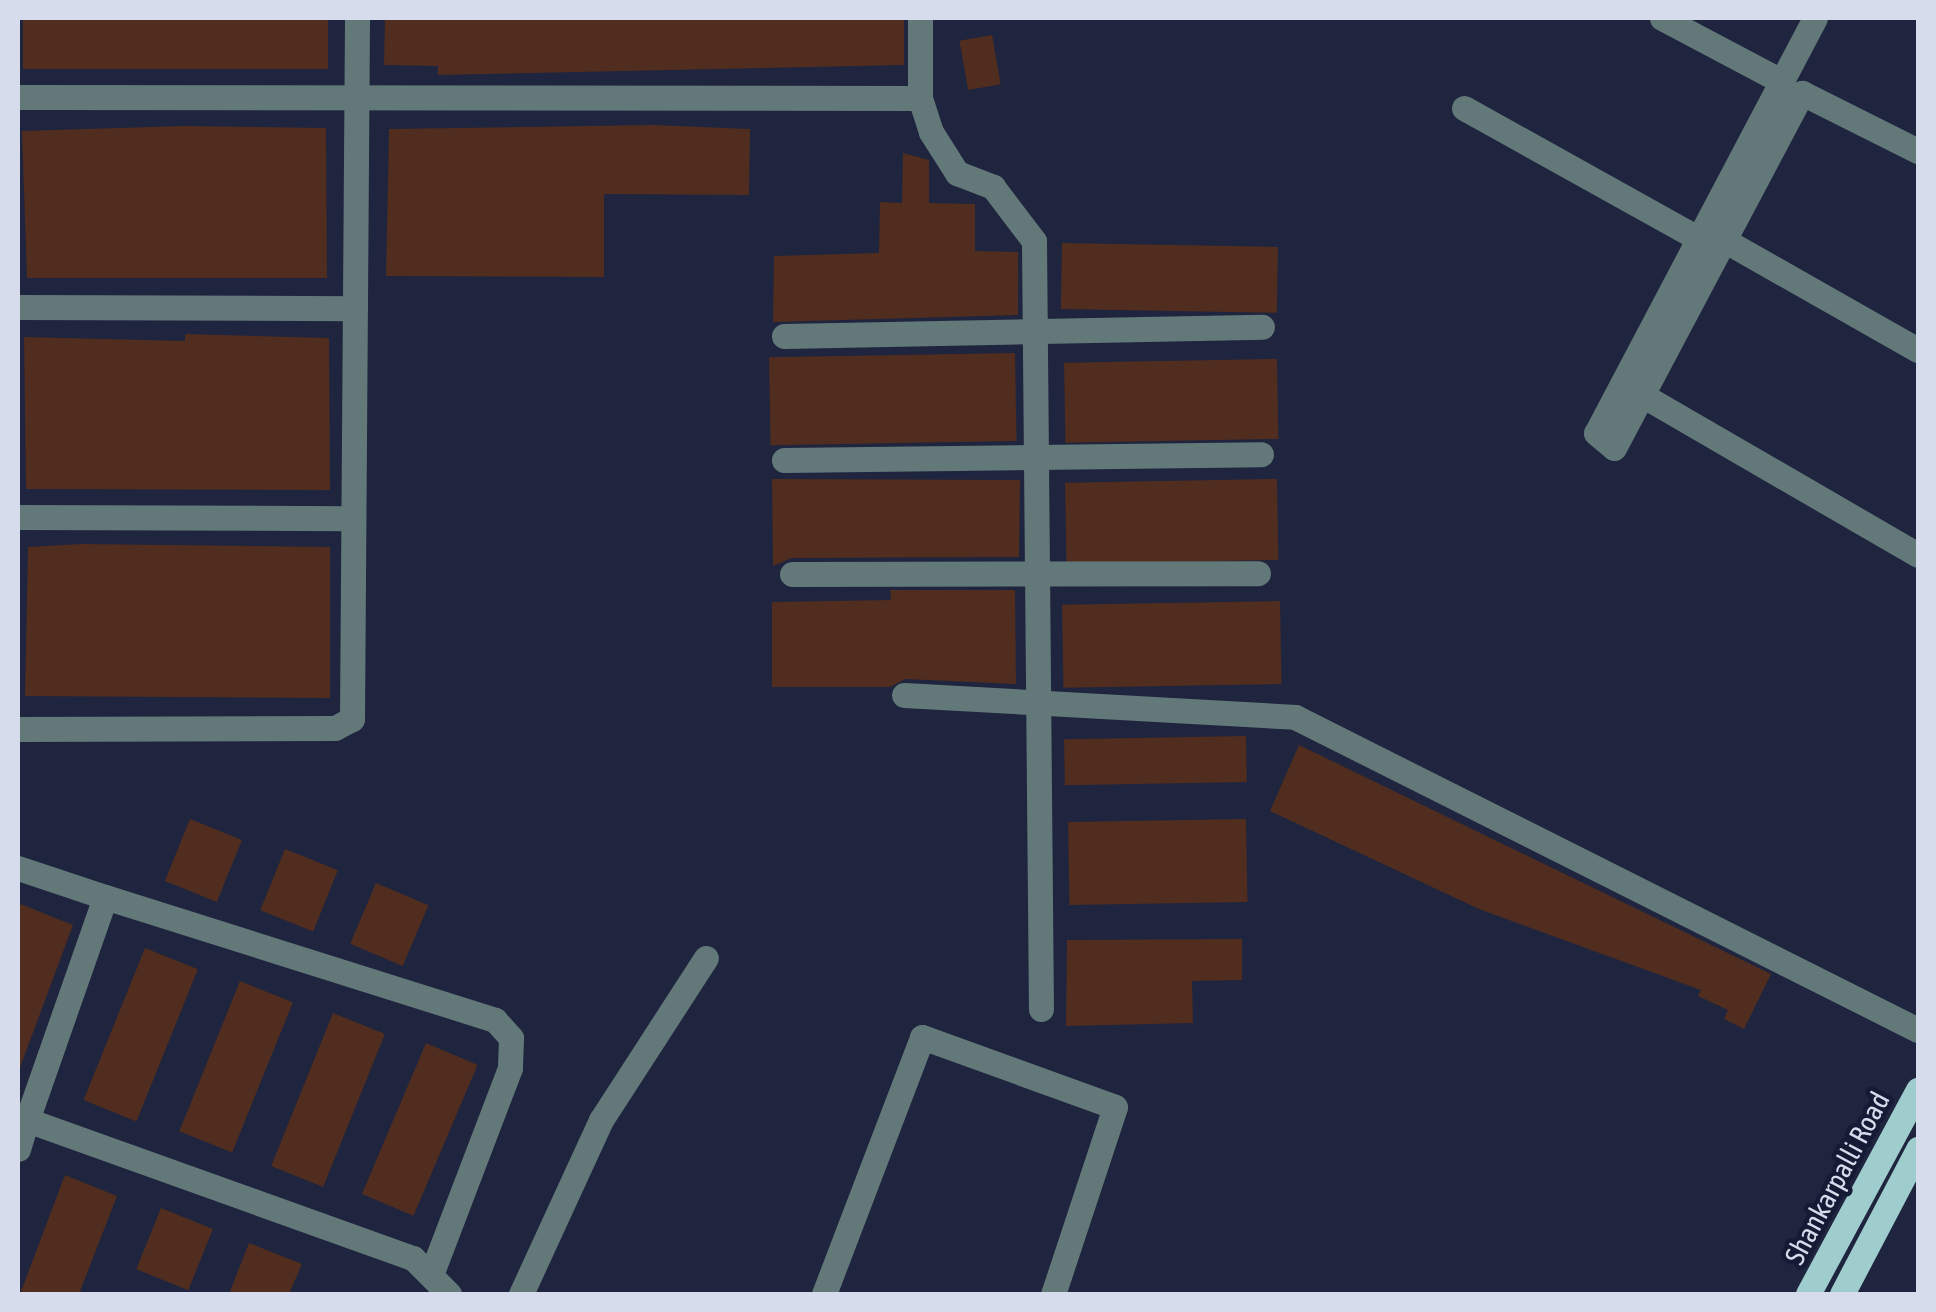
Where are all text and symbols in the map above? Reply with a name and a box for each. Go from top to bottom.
street label: Shankarpalli Road [1777,1086,1897,1270]

